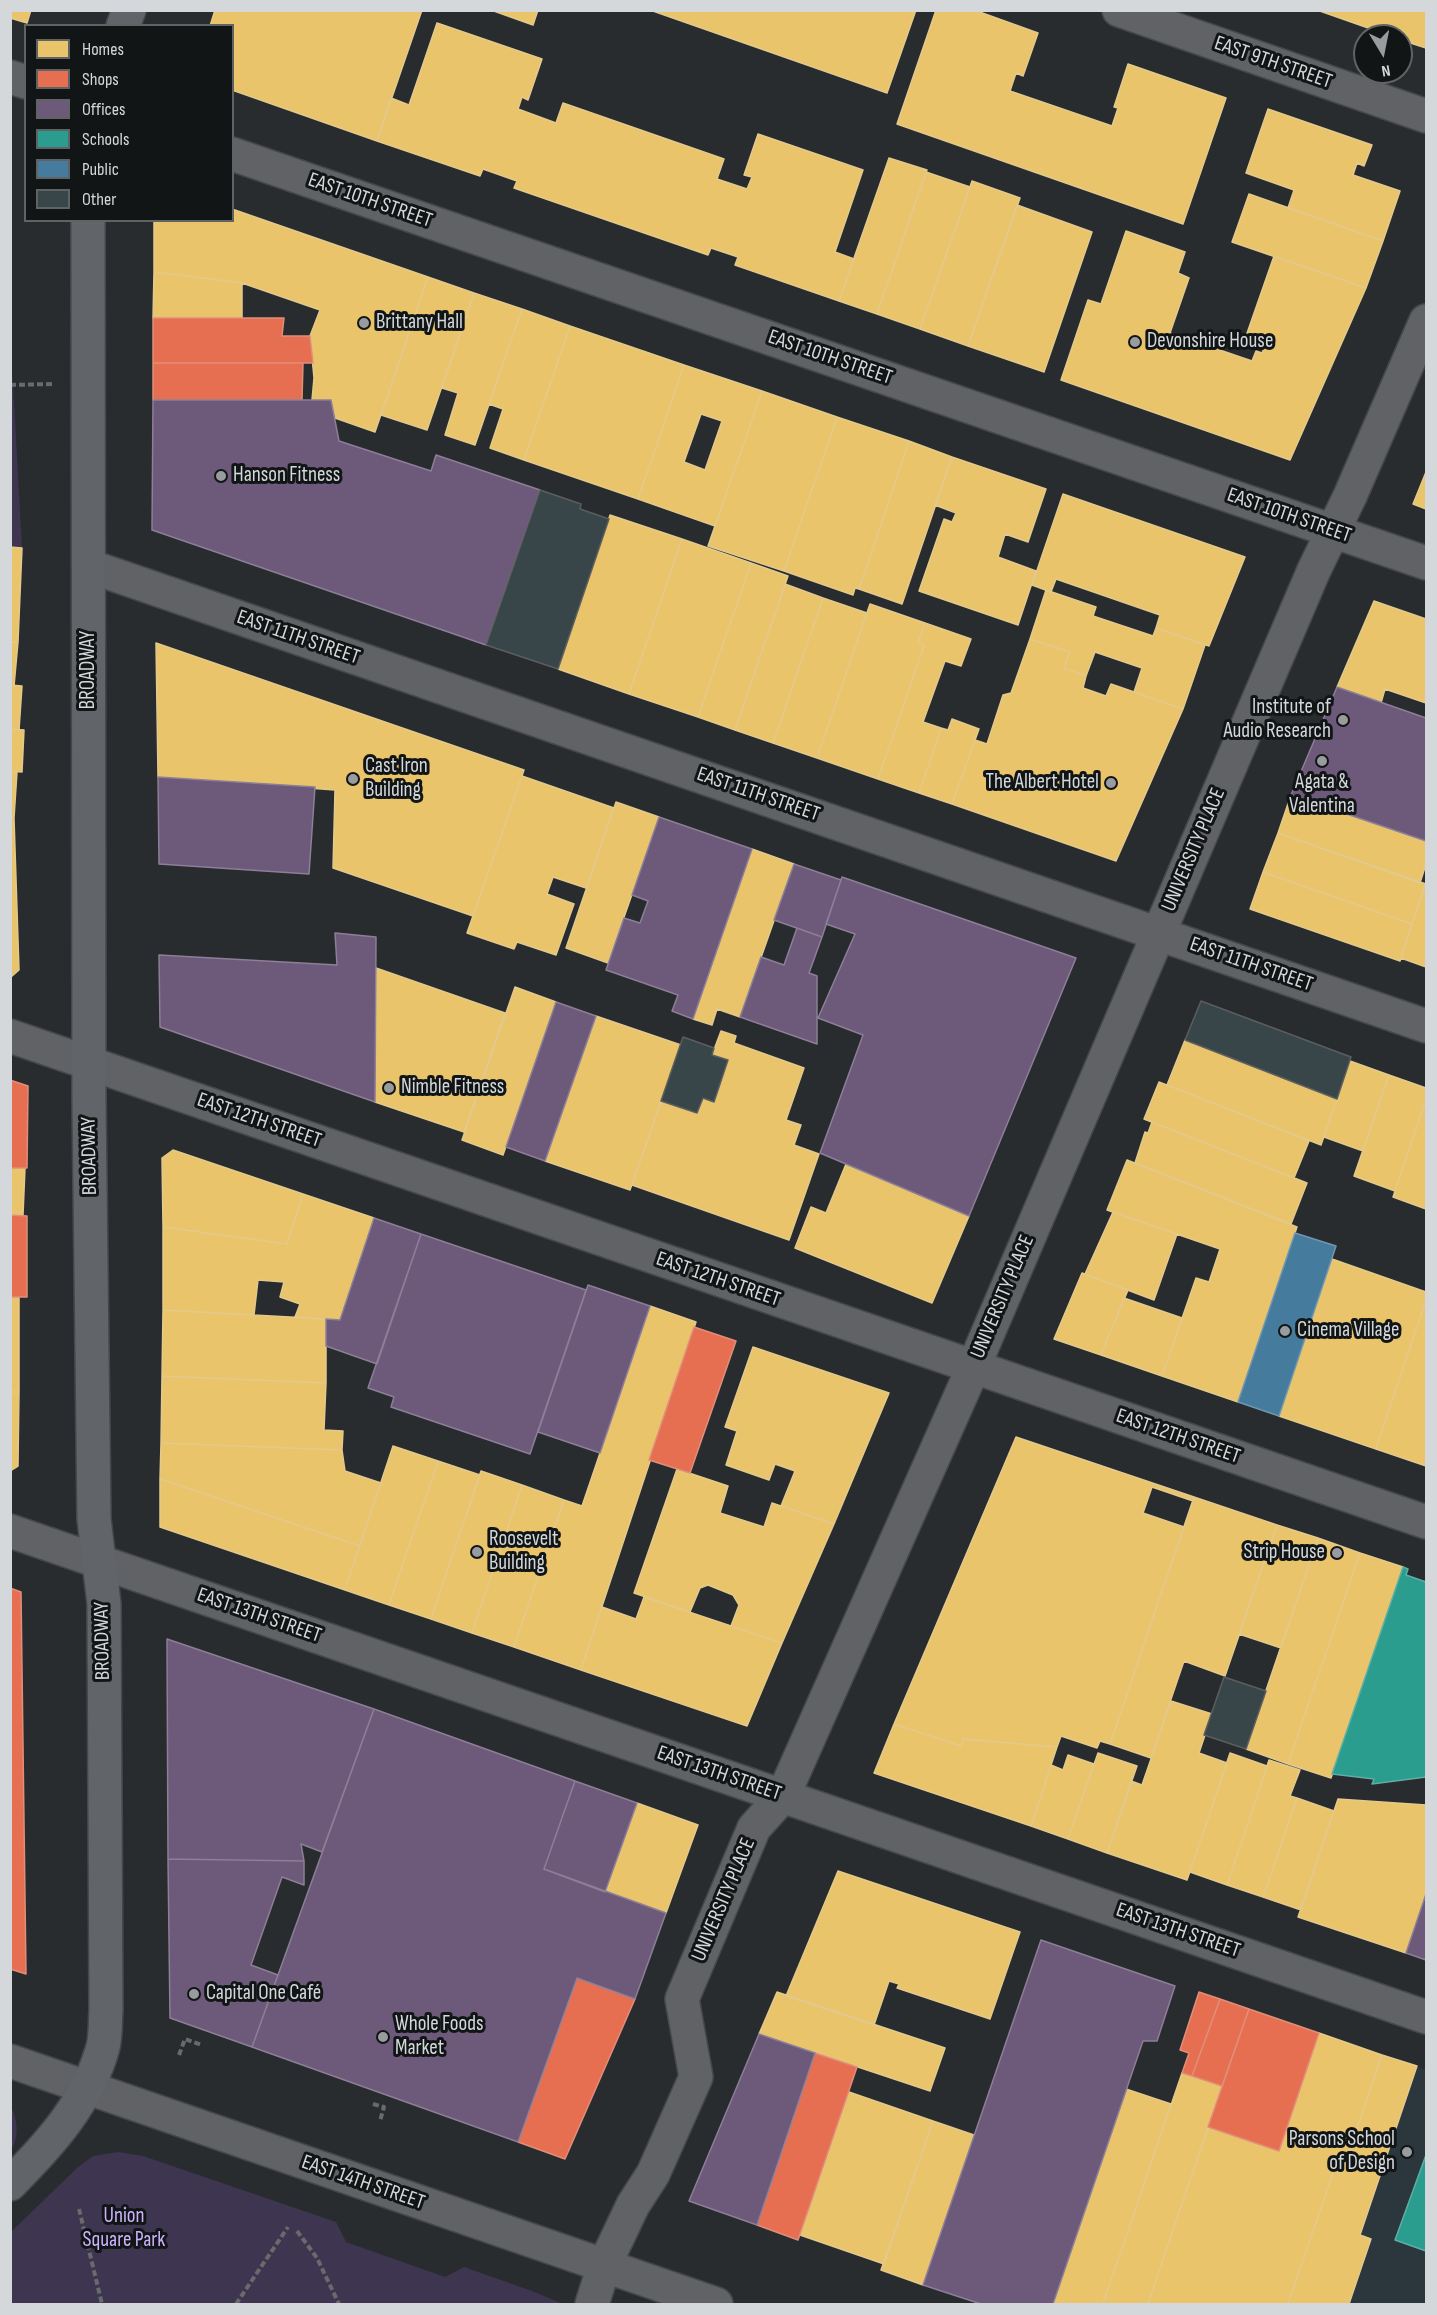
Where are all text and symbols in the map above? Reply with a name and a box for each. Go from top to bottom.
legend [24,24,234,222]
north arrow [1353,24,1413,84]
street label: EAST 9TH STREET [1211,31,1335,95]
text: Homes [82,39,124,60]
text: N [1380,60,1392,80]
text: Shops [82,69,119,90]
text: Offices [82,99,125,120]
text: Schools [82,129,129,150]
text: Public [82,159,119,180]
street label: EAST 10TH STREET [305,168,435,234]
text: Other [82,189,116,210]
place label: Brittany Hall [376,310,463,336]
marker: Brittany Hall [357,316,371,330]
street label: EAST 10TH STREET [765,325,895,391]
place label: Devonshire House [1147,329,1273,355]
marker: Devonshire House [1128,335,1142,349]
place label: Hanson Fitness [233,463,340,489]
marker: Hanson Fitness [214,469,228,483]
street label: EAST 10TH STREET [1224,483,1354,549]
street label: EAST 11TH STREET [233,605,363,671]
street label: BROADWAY [76,631,102,709]
place label: Institute of Audio Research [1223,695,1331,745]
marker: Institute of Audio Research [1336,713,1350,727]
place label: Cast Iron Building [365,754,428,804]
marker: Agata & Valentina [1315,754,1329,768]
street label: EAST 11TH STREET [693,762,823,828]
place label: The Albert Hotel [986,770,1099,796]
place label: Agata & Valentina [1289,770,1355,820]
marker: Cast Iron Building [346,772,360,786]
marker: The Albert Hotel [1104,776,1118,790]
street label: UNIVERSITY PLACE [1157,785,1231,915]
street label: EAST 11TH STREET [1186,932,1316,998]
place label: Nimble Fitness [401,1075,504,1101]
marker: Nimble Fitness [382,1081,396,1095]
street label: EAST 12TH STREET [194,1088,324,1154]
street label: BROADWAY [77,1117,103,1195]
street label: UNIVERSITY PLACE [966,1232,1040,1362]
street label: EAST 12TH STREET [653,1247,783,1313]
place label: Cinema Village [1297,1318,1399,1344]
marker: Cinema Village [1278,1324,1292,1338]
street label: EAST 12TH STREET [1113,1404,1243,1470]
place label: Roosevelt Building [489,1527,558,1577]
place label: Strip House [1243,1540,1325,1566]
marker: Roosevelt Building [470,1545,484,1559]
marker: Strip House [1330,1546,1344,1560]
street label: EAST 13TH STREET [194,1583,324,1649]
street label: BROADWAY [90,1602,116,1680]
street label: EAST 13TH STREET [654,1741,784,1807]
street label: UNIVERSITY PLACE [687,1835,761,1965]
street label: EAST 13TH STREET [1113,1898,1243,1964]
place label: Capital One Café [206,1981,321,2007]
marker: Capital One Café [187,1987,201,2001]
place label: Whole Foods Market [395,2012,483,2062]
marker: Whole Foods Market [376,2030,390,2044]
place label: Parsons School of Design [1289,2127,1395,2177]
marker: Parsons School of Design [1400,2145,1414,2159]
street label: EAST 14TH STREET [298,2150,428,2216]
park label: Union Square Park [83,2204,165,2254]

